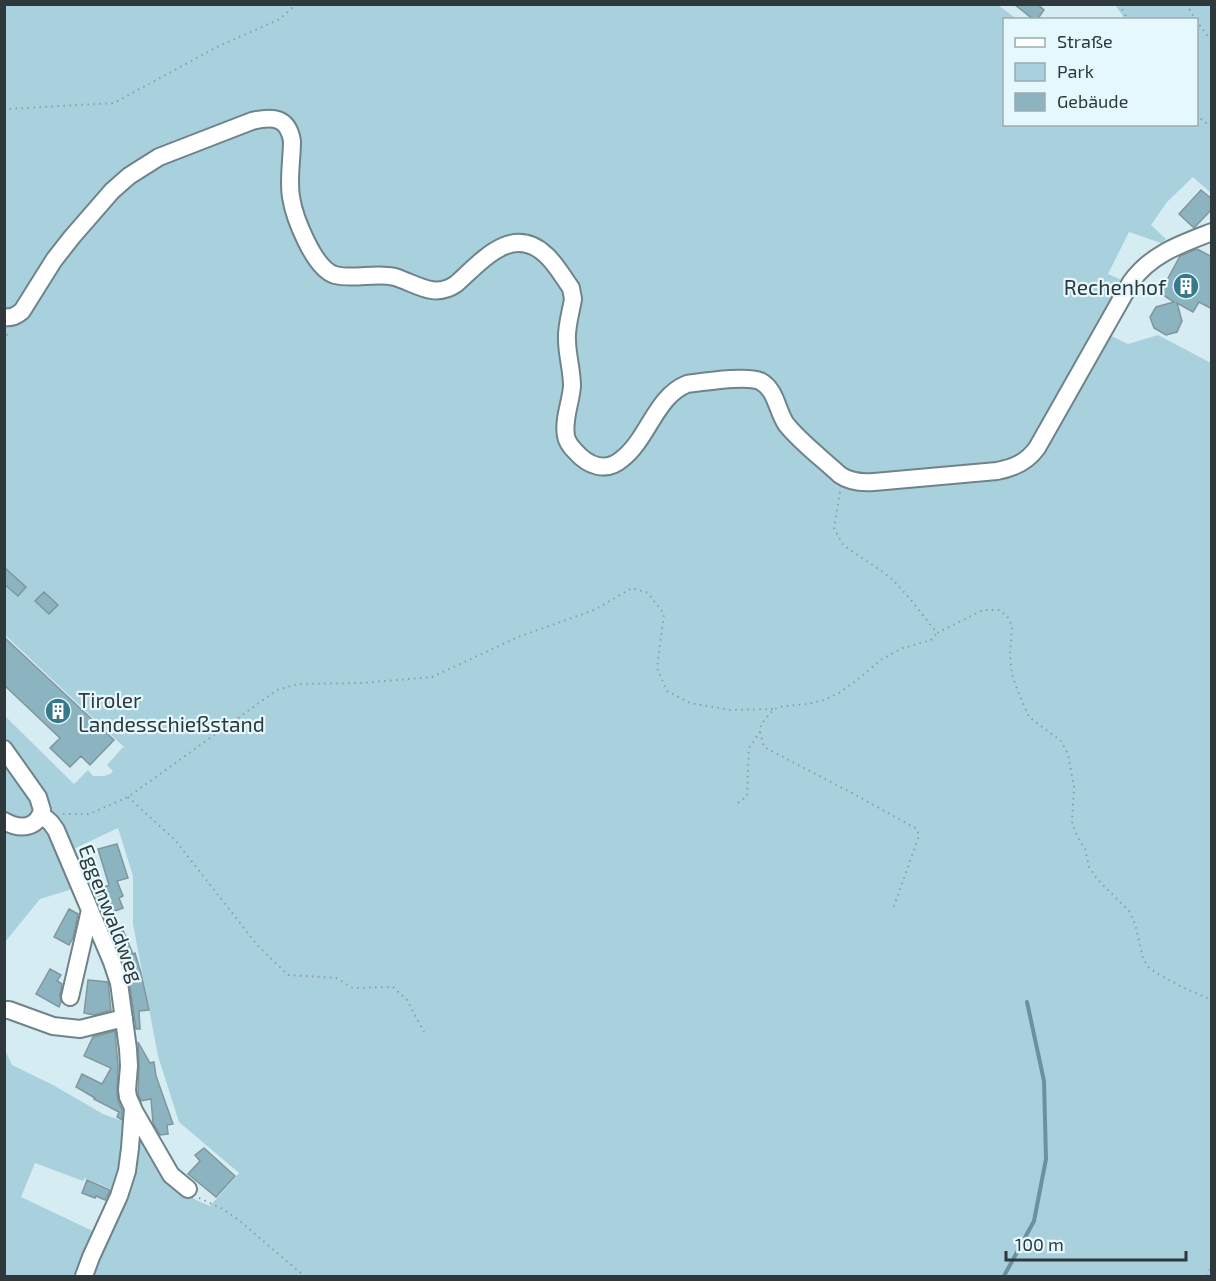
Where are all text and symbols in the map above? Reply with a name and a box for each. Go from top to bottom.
legend [1003,18,1198,126]
text: Straße [1057,30,1113,52]
text: Park [1057,60,1094,82]
text: Gebäude [1057,90,1128,112]
building icon: Rechenhof [1171,271,1201,301]
place label: Rechenhof [1064,274,1167,299]
place label: Tiroler Landesschießstand [78,687,265,736]
building icon: Tiroler Landesschießstand [43,696,73,726]
street label: Eggenwaldweg [74,840,150,986]
scale bar [1006,1224,1186,1262]
text: 100 m [1015,1233,1064,1255]

